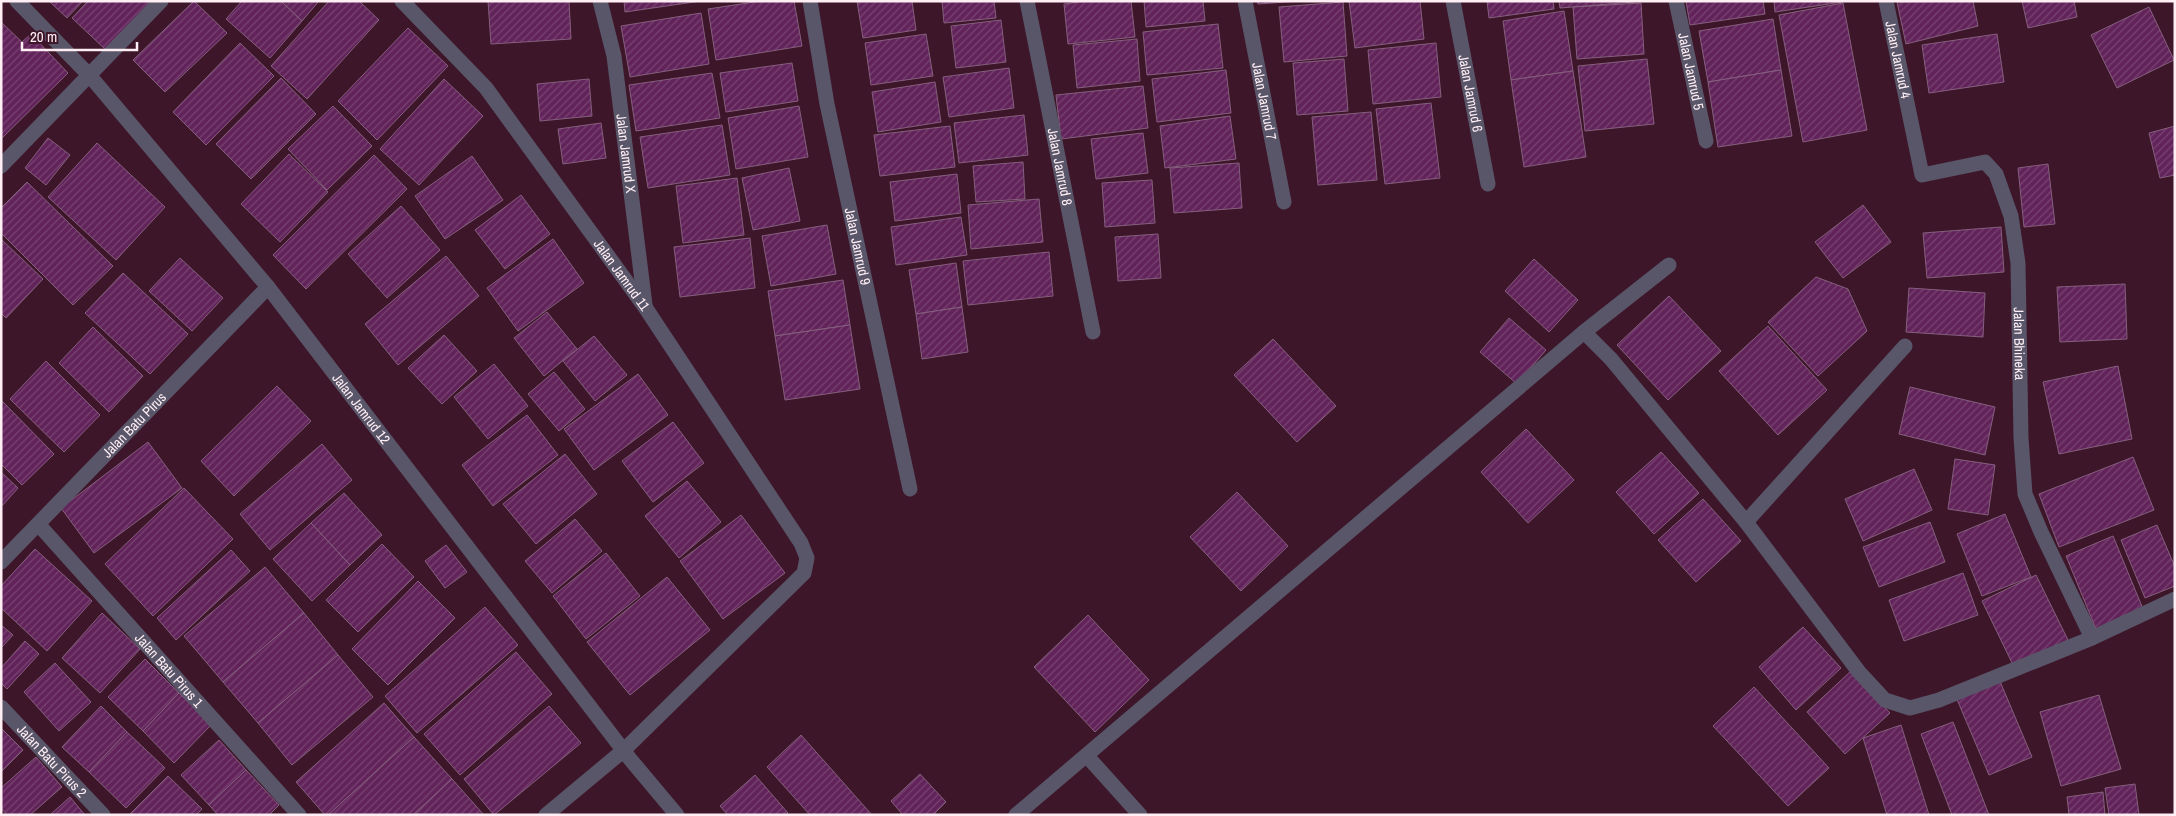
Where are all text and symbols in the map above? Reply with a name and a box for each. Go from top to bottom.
street label: Jalan Jamrud 4 [1881,19,1915,101]
scale bar [22,20,138,52]
text: 20 m [30,26,57,47]
street label: Jalan Jamrud 5 [1674,31,1708,112]
street label: Jalan Jamrud 6 [1454,53,1487,134]
street label: Jalan Jamrud 7 [1248,61,1281,141]
street label: Jalan Jamrud X [612,113,640,195]
street label: Jalan Jamrud 8 [1044,126,1077,207]
street label: Jalan Jamrud 9 [841,206,875,287]
street label: Jalan Jamrud 11 [590,236,654,315]
street label: Jalan Bhineka [2010,307,2029,381]
street label: Jalan Jamrud 12 [328,369,394,448]
street label: Jalan Batu Pirus [98,388,170,462]
street label: Jalan Batu Pirus 1 [131,629,208,712]
street label: Jalan Batu Pirus 2 [13,720,91,801]

